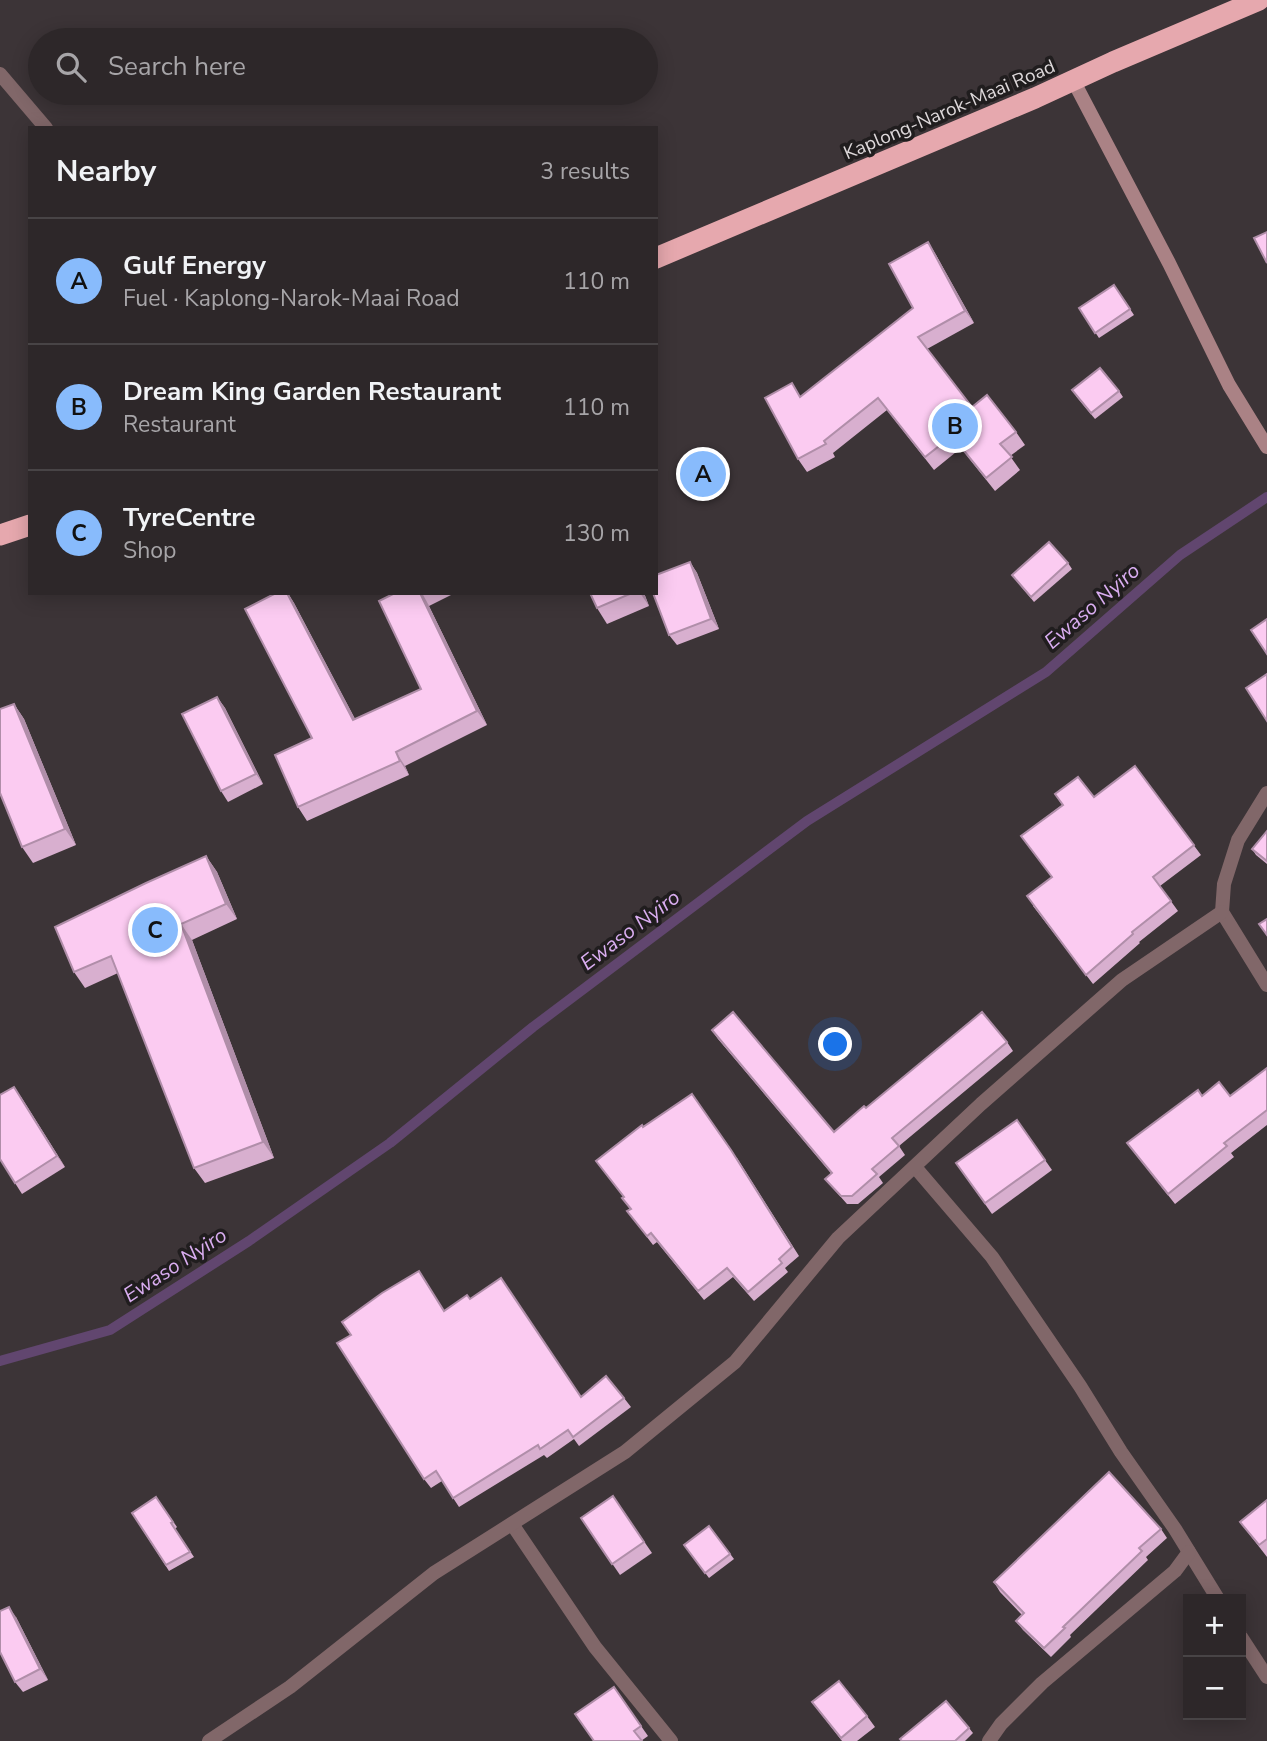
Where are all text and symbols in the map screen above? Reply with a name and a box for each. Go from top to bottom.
search box [28,28,658,105]
icon: search [52,48,90,86]
text: Search here [108,49,246,84]
street label: Kaplong-Narok-Maai Road [840,54,1059,166]
text: Nearby [56,151,156,192]
text: 3 results [540,156,630,187]
text: Gulf Energy [123,248,266,283]
text: A [70,266,88,297]
text: 110 m [563,266,630,297]
text: Fuel · Kaplong-Narok-Maai Road [123,283,460,314]
text: Dream King Garden Restaurant [123,374,501,409]
text: B [71,392,87,423]
text: 110 m [563,392,630,423]
pin: B [932,400,978,452]
text: Restaurant [123,409,236,440]
pin: A [680,448,726,500]
text: TyreCentre [123,500,255,535]
text: C [71,518,87,549]
text: 130 m [563,518,630,549]
text: Shop [123,535,176,566]
water label: Ewaso Nyiro [1038,557,1146,655]
water label: Ewaso Nyiro [574,883,686,977]
pin: C [132,904,178,956]
your location [818,1027,852,1061]
water label: Ewaso Nyiro [118,1221,232,1309]
map controls [1183,1594,1246,1720]
button: + [1183,1594,1246,1657]
button: − [1183,1657,1246,1720]

